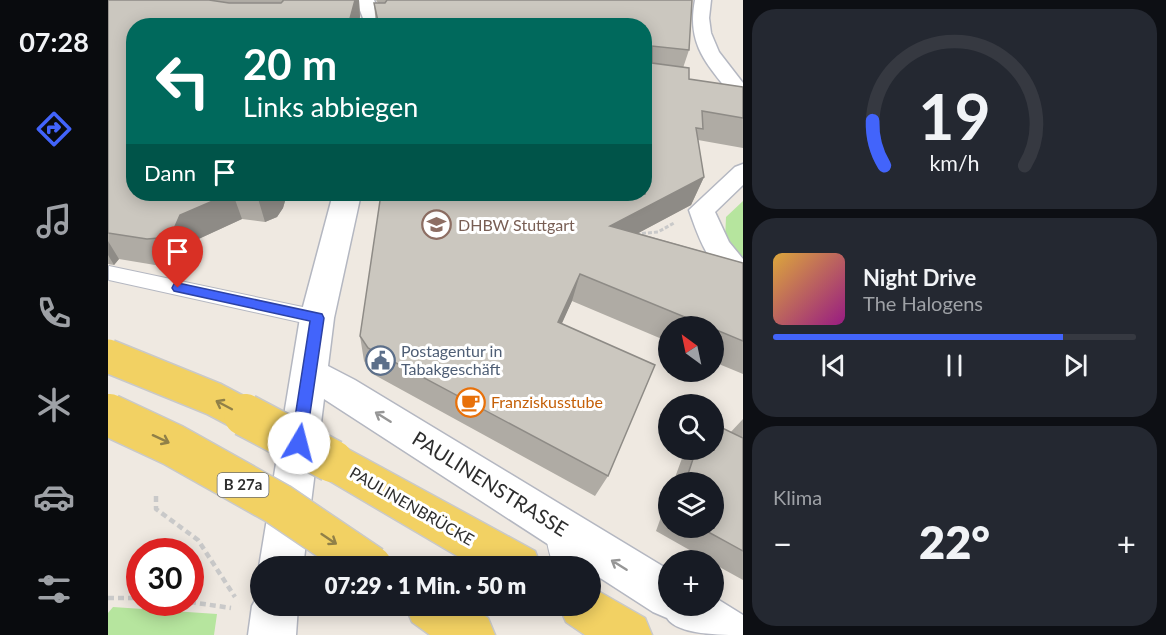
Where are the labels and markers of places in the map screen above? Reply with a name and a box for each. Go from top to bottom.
school or university icon: DHBW Stuttgart [421,209,453,241]
place label: DHBW Stuttgart [458,215,575,234]
pin [152,226,203,288]
place label: Postagentur in Tabakgeschäft [401,341,502,378]
public building icon: Postagentur in Tabakgeschäft [364,344,396,376]
cafe icon: Franziskusstube [454,386,486,418]
place label: Franziskusstube [491,392,603,411]

